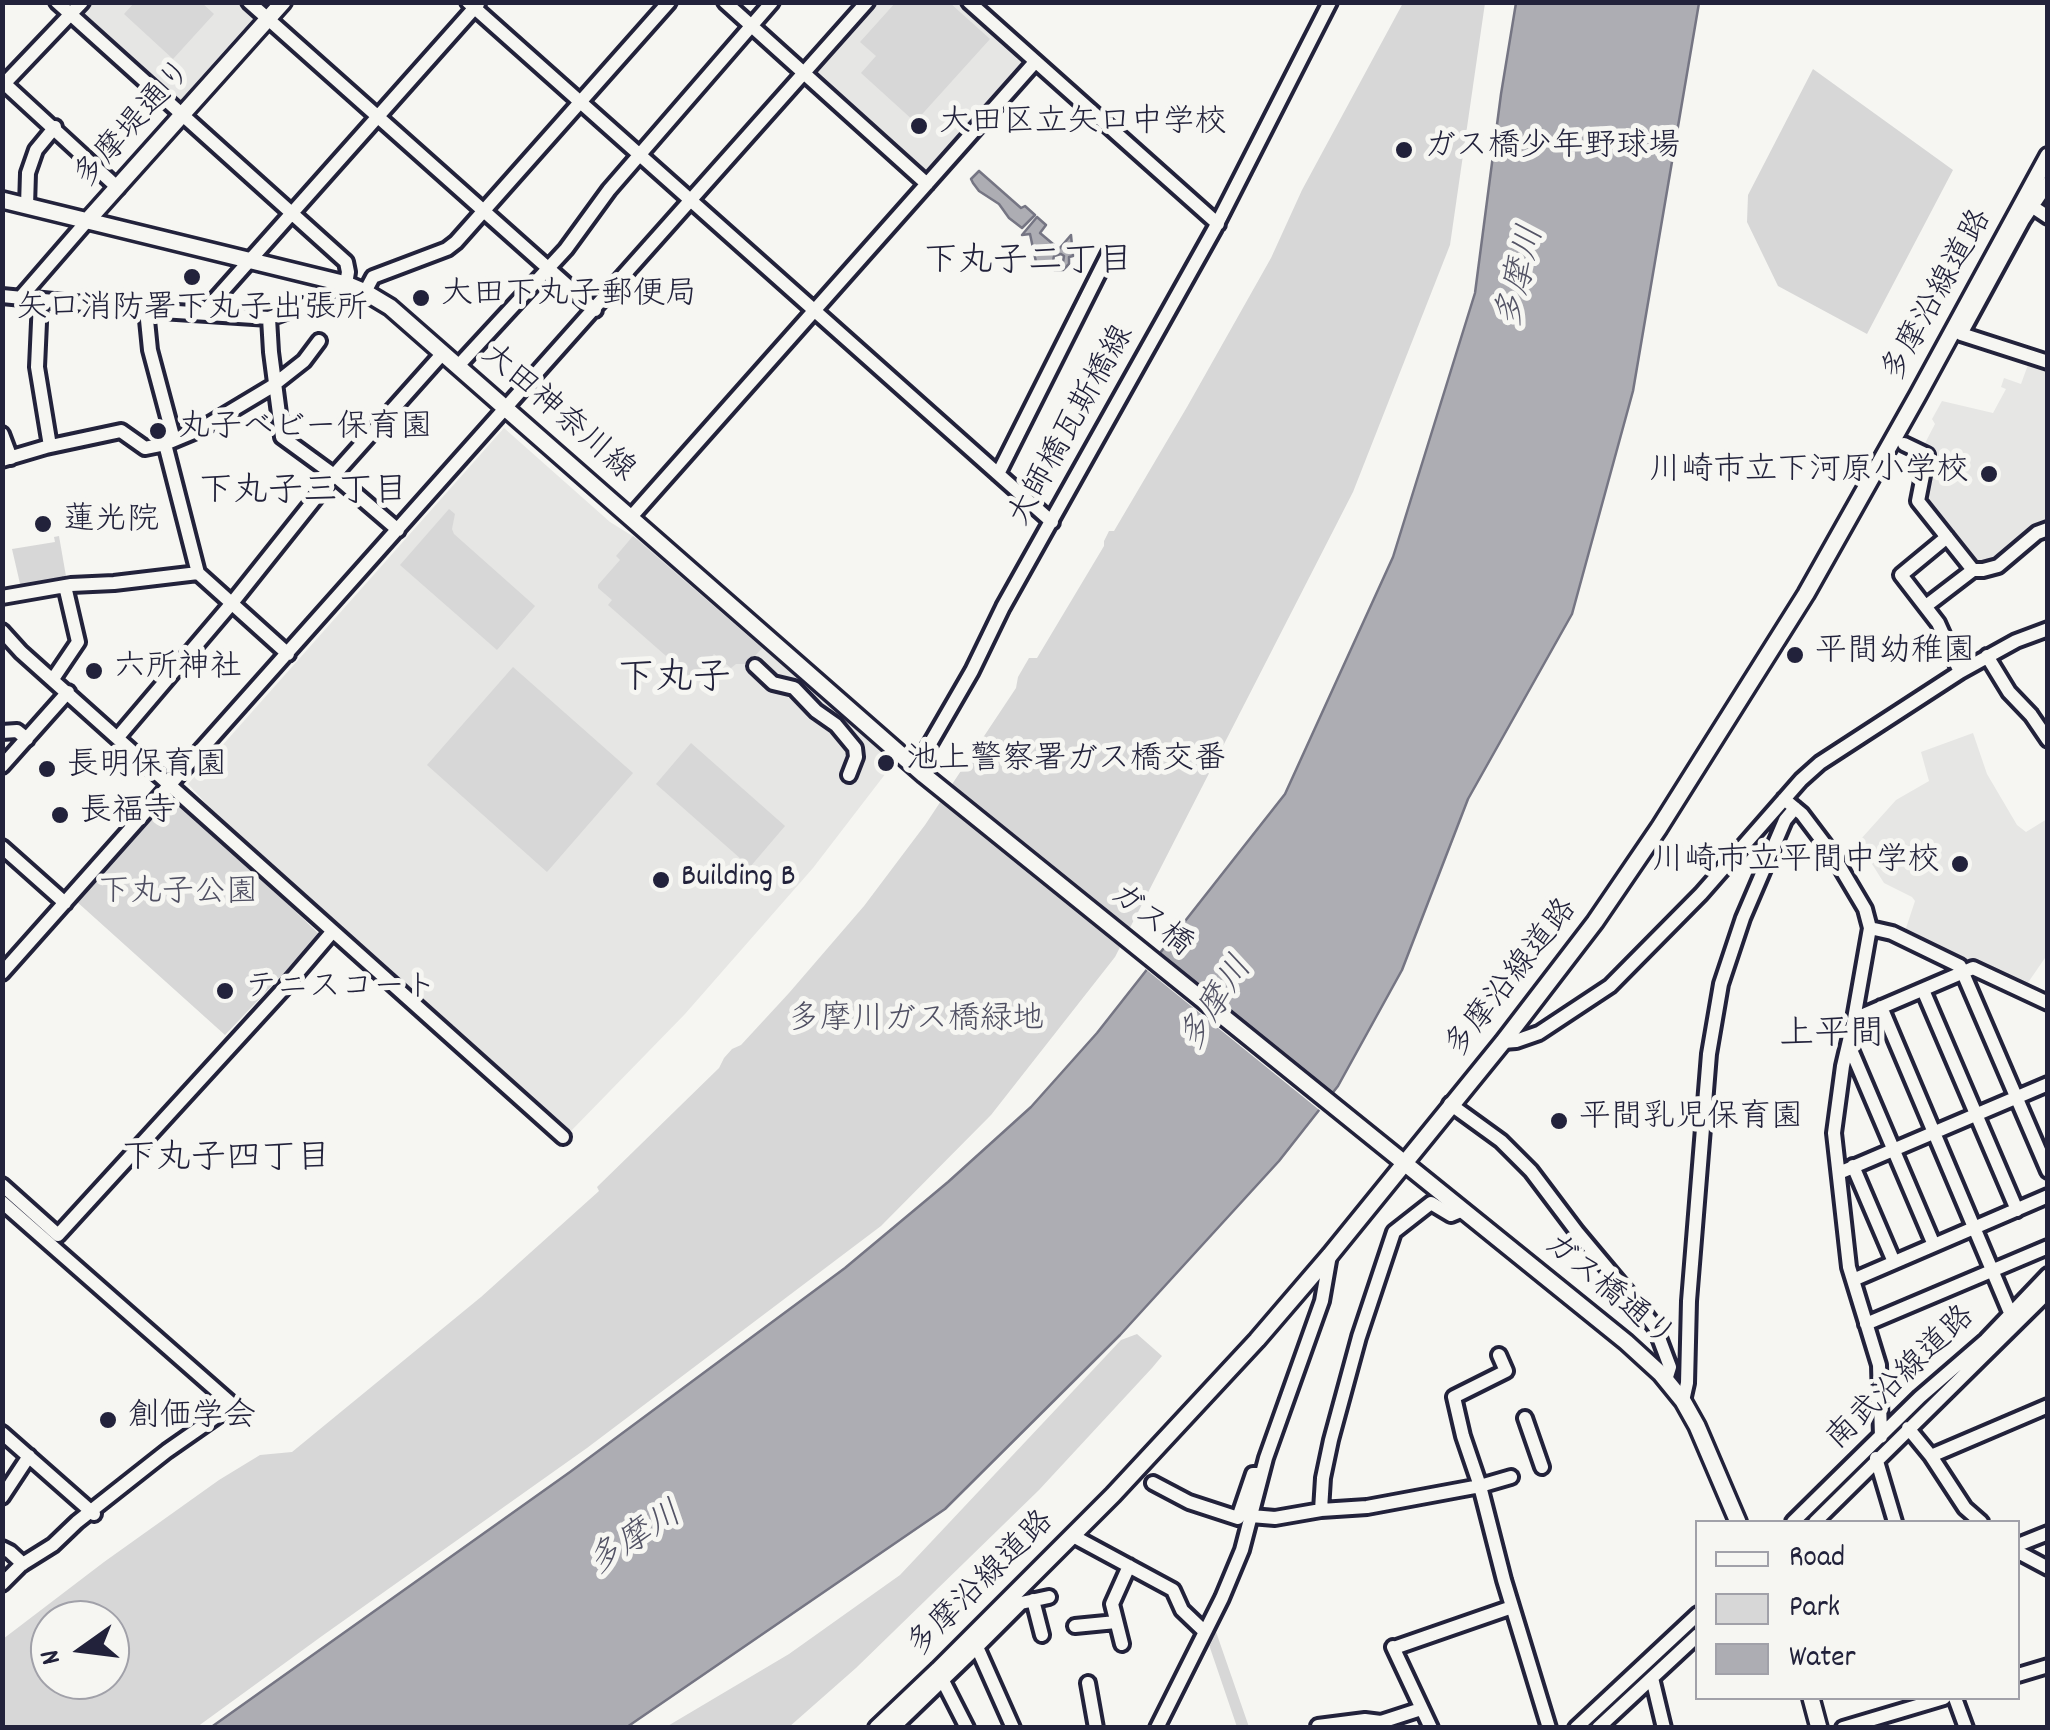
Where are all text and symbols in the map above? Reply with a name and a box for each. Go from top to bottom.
street label: 多摩堤通り [68,54,204,198]
place label: 大田区立矢口中学校 [939,107,1227,145]
marker: 大田区立矢口中学校 [908,115,930,137]
place label: ガス橋少年野球場 [1424,131,1680,169]
marker: ガス橋少年野球場 [1393,139,1415,161]
street label: 多摩沿線道路 [1877,204,2003,390]
water label: 多摩川 [1491,222,1557,334]
district label: 下丸子二丁目 [923,244,1133,286]
marker: 矢口消防署下丸子出張所 [181,266,203,288]
place label: 大田下丸子郵便局 [441,279,697,317]
marker: 大田下丸子郵便局 [410,287,432,309]
place label: 矢口消防署下丸子出張所 [16,293,368,331]
street label: 大師橋瓦斯橋線 [1003,320,1145,534]
street label: 大田神奈川線 [471,338,641,492]
place label: 丸子ベビー保育園 [178,412,432,450]
marker: 丸子ベビー保育園 [147,420,169,442]
place label: 川崎市立下河原小学校 [1649,455,1969,493]
marker: 川崎市立下河原小学校 [1978,463,2000,485]
district label: 下丸子三丁目 [198,474,408,516]
place label: 蓮光院 [63,505,159,543]
marker: 蓮光院 [32,513,54,535]
place label: 平間幼稚園 [1815,636,1975,674]
marker: 平間幼稚園 [1784,644,1806,666]
place label: 六所神社 [114,652,242,690]
marker: 六所神社 [83,660,105,682]
district label: 下丸子 [617,660,731,706]
place label: 池上警察署ガス橋交番 [906,744,1226,782]
place label: 長明保育園 [67,750,227,788]
marker: 池上警察署ガス橋交番 [875,752,897,774]
marker: 長明保育園 [36,758,58,780]
place label: 長福寺 [80,796,176,834]
marker: 長福寺 [49,804,71,826]
place label: 川崎市立平間中学校 [1652,845,1940,883]
marker: 川崎市立平間中学校 [1949,853,1971,875]
place label: Building B [681,861,796,899]
marker: Building B [650,869,672,891]
park label: 下丸子公園 [98,877,258,915]
street label: ガス橋 [1100,877,1198,967]
street label: 多摩沿線道路 [1440,893,1588,1067]
water label: 多摩川 [1173,951,1265,1061]
place label: テニスコート [245,972,437,1010]
marker: テニスコート [214,980,236,1002]
park label: 多摩川ガス橋緑地 [788,1004,1044,1042]
district label: 上平間 [1780,1017,1884,1059]
place label: 平間乳児保育園 [1579,1102,1803,1140]
marker: 平間乳児保育園 [1548,1110,1570,1132]
district label: 下丸子四丁目 [121,1141,331,1183]
street label: ガス橋通り [1533,1227,1681,1359]
street label: 南武沿線道路 [1821,1300,1985,1460]
place label: 創価学会 [128,1401,256,1439]
marker: 創価学会 [97,1409,119,1431]
water label: 多摩川 [582,1496,692,1588]
street label: 多摩沿線道路 [902,1505,1064,1667]
legend [1695,1520,2020,1700]
text: Road [1789,1538,1845,1581]
text: Park [1789,1588,1840,1631]
north arrow [30,1600,130,1700]
text: Water [1789,1638,1856,1681]
text: N [32,1645,74,1668]

